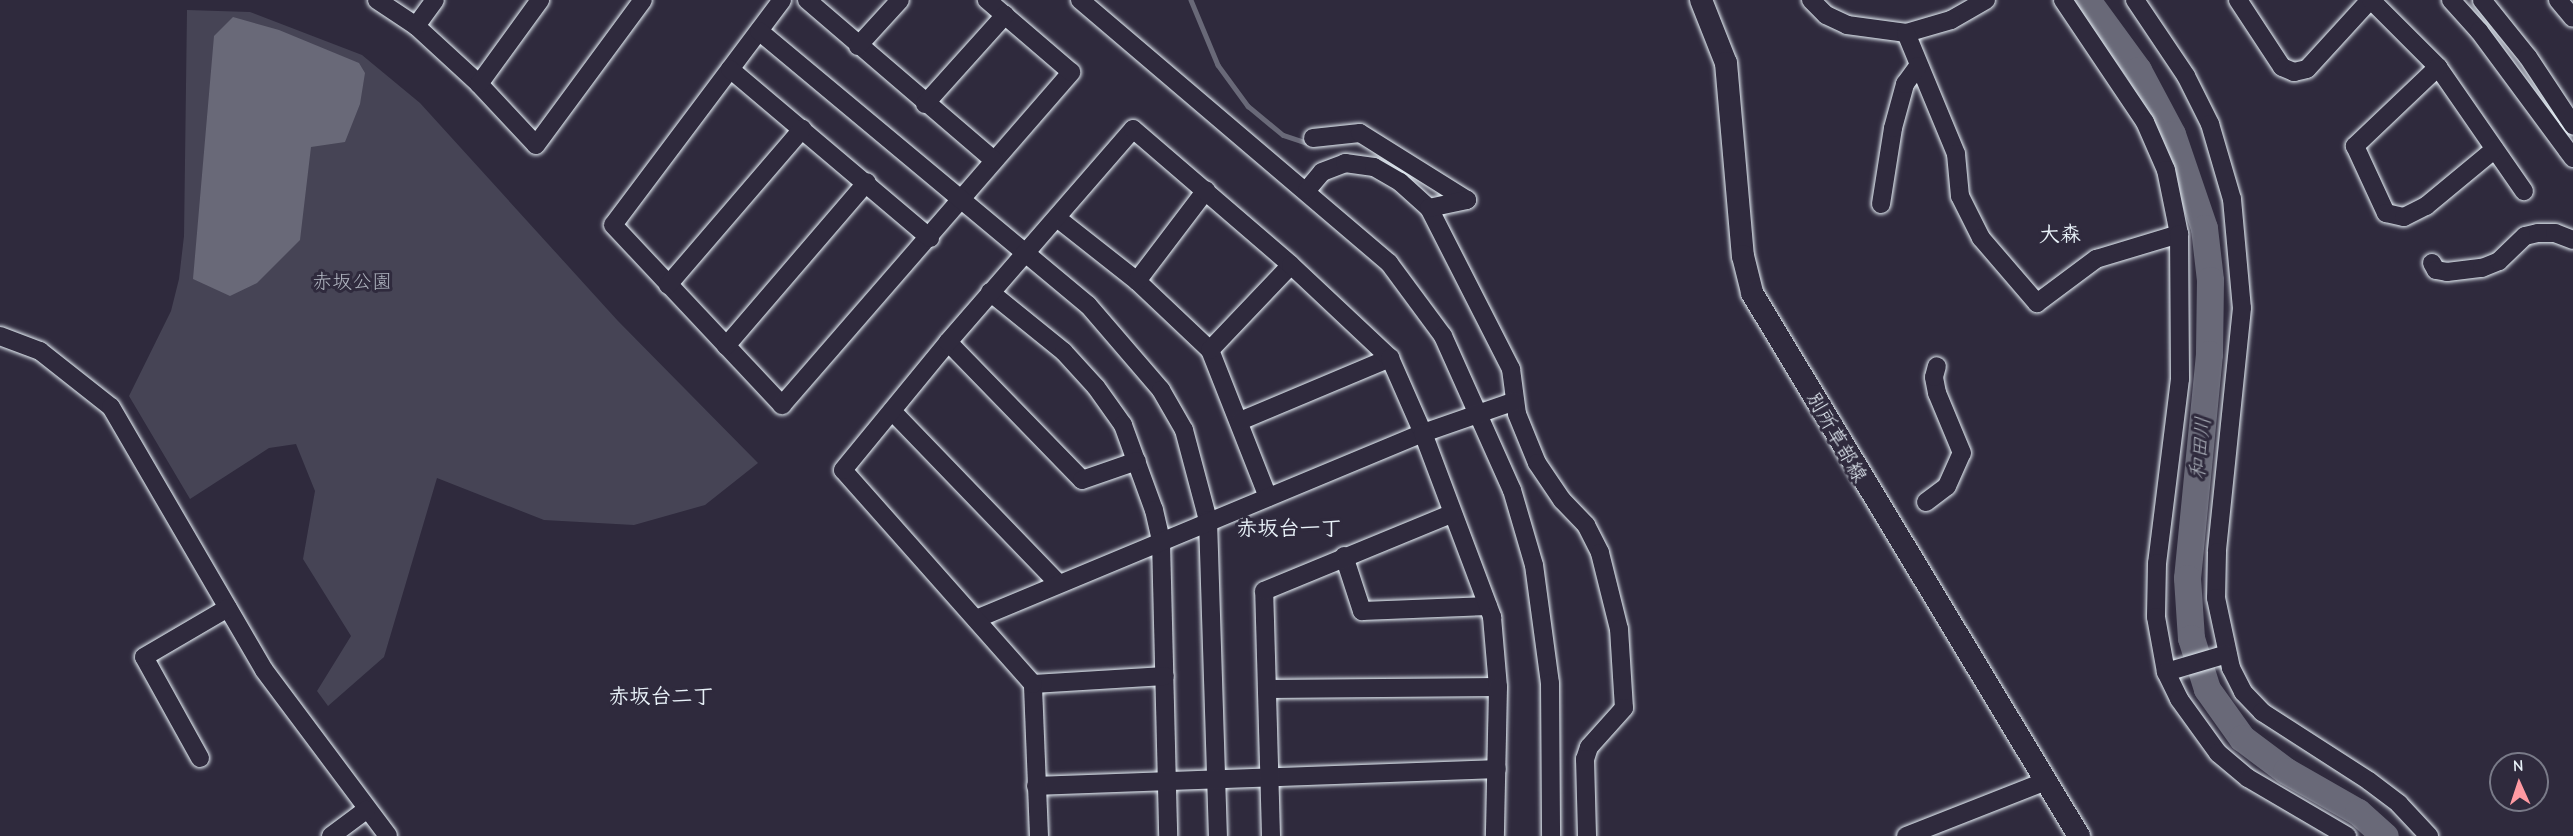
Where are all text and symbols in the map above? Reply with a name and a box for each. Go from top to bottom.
district label: 大森 [2039,221,2081,247]
park label: 赤坂公園 [312,269,392,293]
street label: 別所草部線 [1802,388,1872,486]
water label: 和田川 [2184,415,2216,481]
district label: 赤坂台一丁 [1237,515,1341,541]
district label: 赤坂台二丁 [609,683,713,709]
north arrow [2489,752,2549,812]
text: N [2512,757,2524,775]

